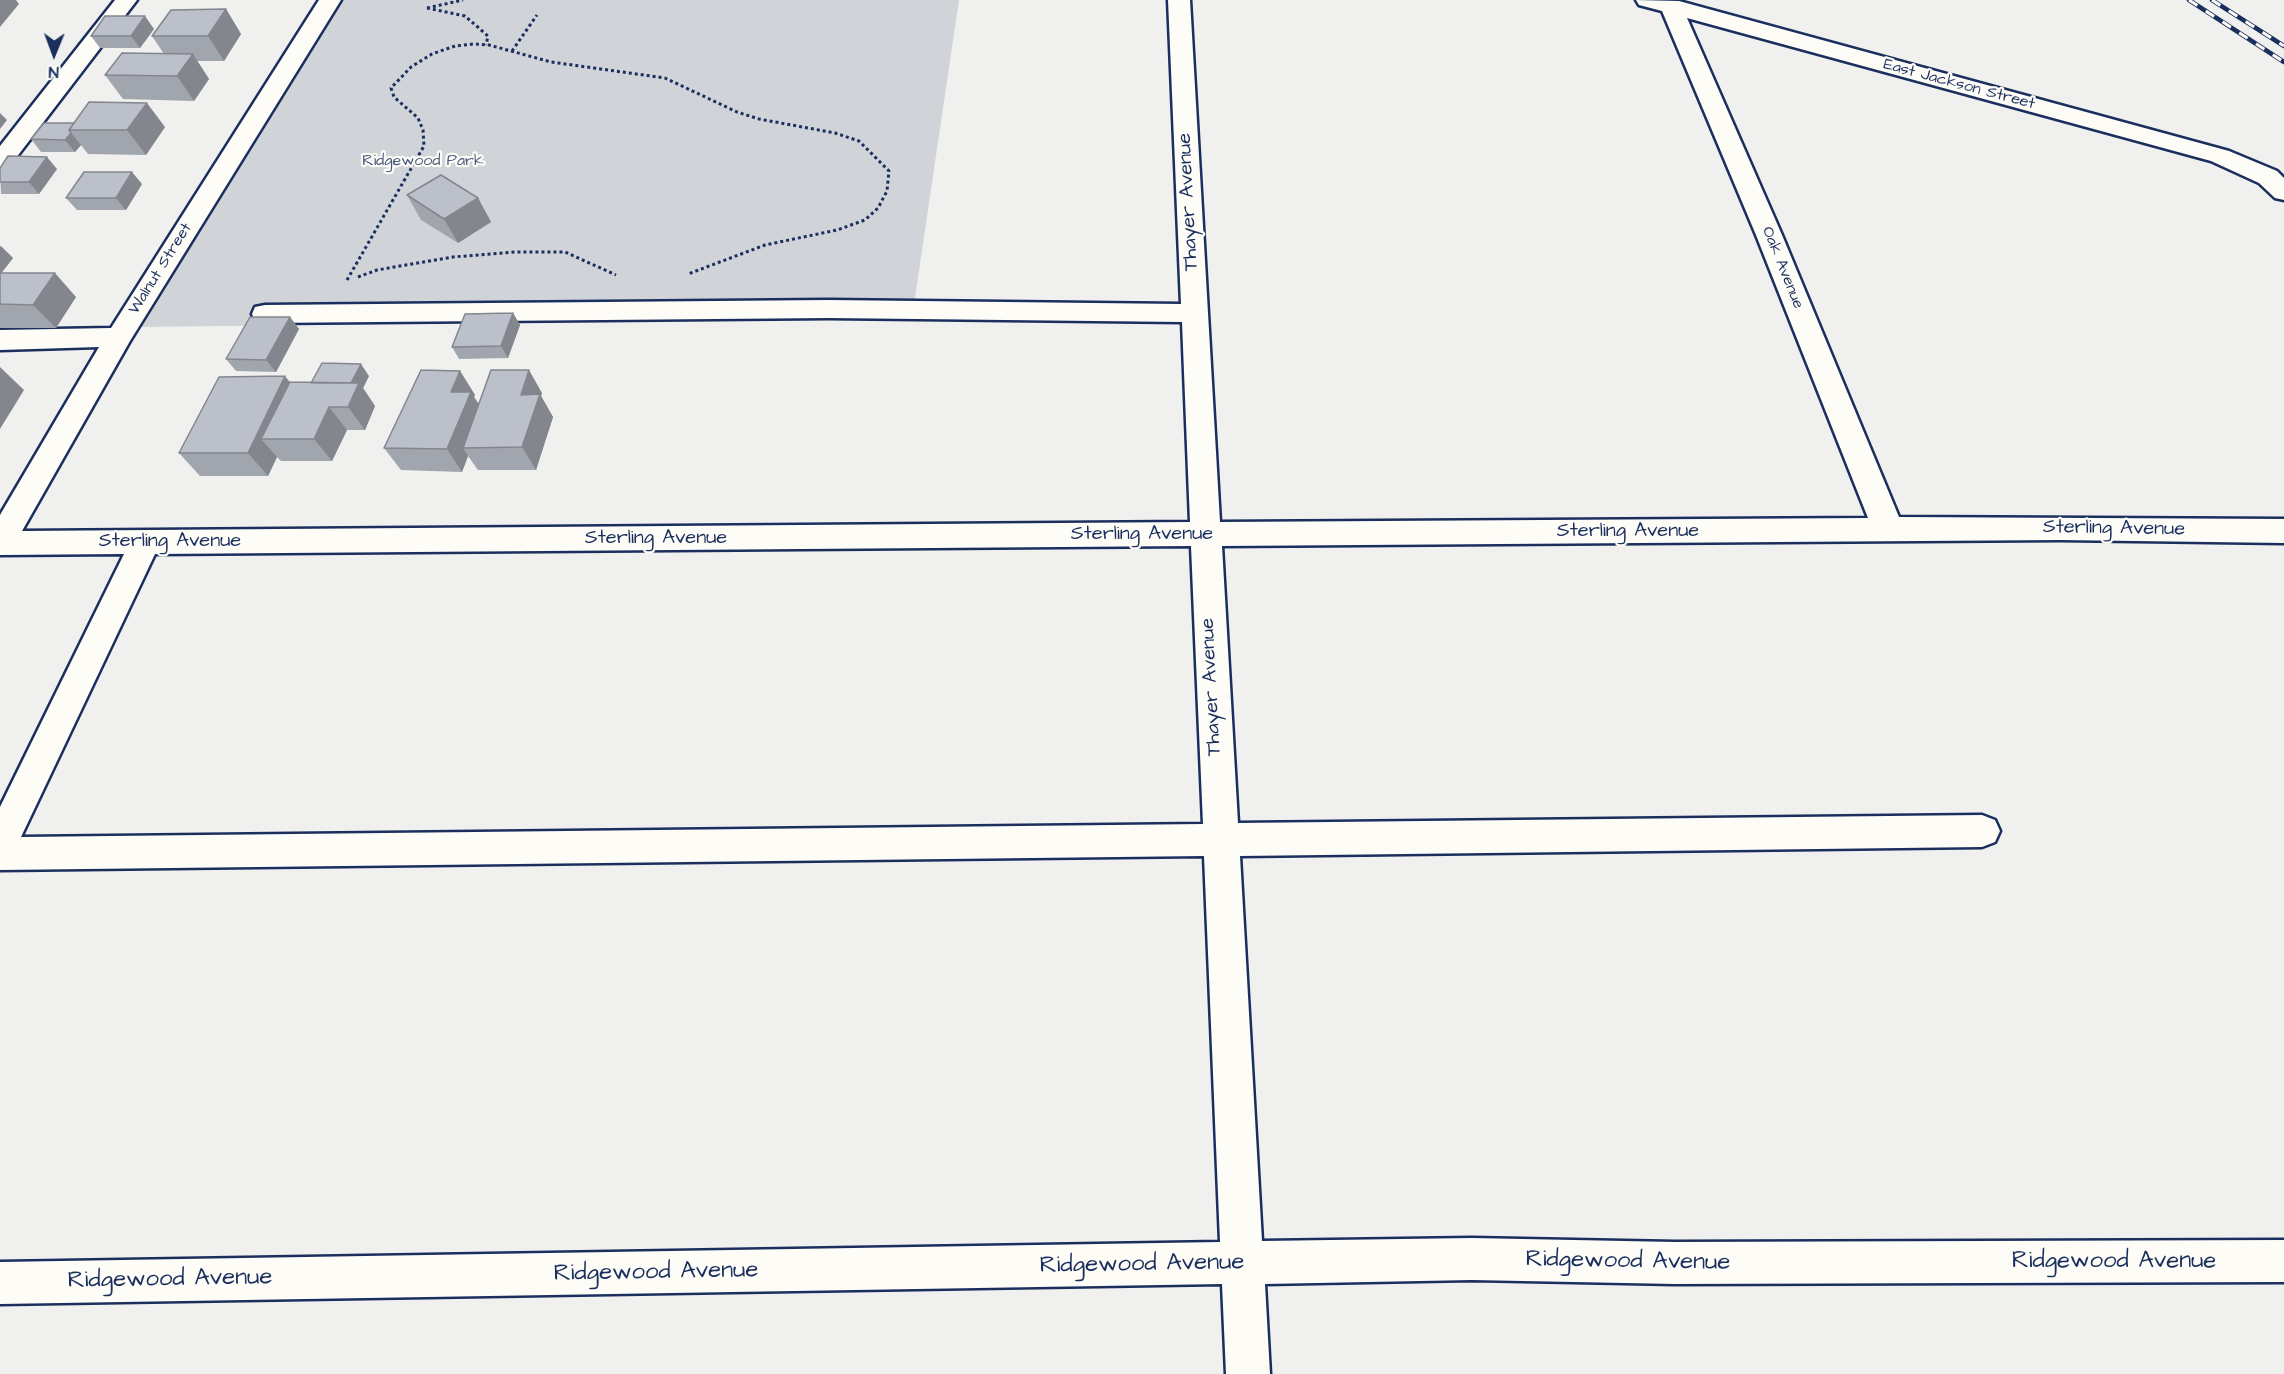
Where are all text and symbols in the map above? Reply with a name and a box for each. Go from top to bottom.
north arrow [24,24,84,84]
street label: East Jackson Street [1881,56,2037,114]
text: N [48,61,59,83]
street label: Thayer Avenue [1173,132,1205,272]
park label: Ridgewood Park [362,152,484,172]
street label: Walnut Street [125,220,197,318]
street label: Oak Avenue [1757,224,1807,312]
street label: Sterling Avenue [2043,516,2185,542]
street label: Sterling Avenue [1557,520,1699,544]
street label: Sterling Avenue [1071,523,1213,547]
street label: Sterling Avenue [585,527,727,551]
street label: Sterling Avenue [99,530,241,554]
street label: Thayer Avenue [1196,617,1228,757]
street label: Ridgewood Avenue [1525,1246,1731,1278]
street label: Ridgewood Avenue [2012,1248,2216,1276]
street label: Ridgewood Avenue [1039,1249,1245,1281]
street label: Ridgewood Avenue [553,1257,759,1289]
street label: Ridgewood Avenue [67,1264,273,1296]

